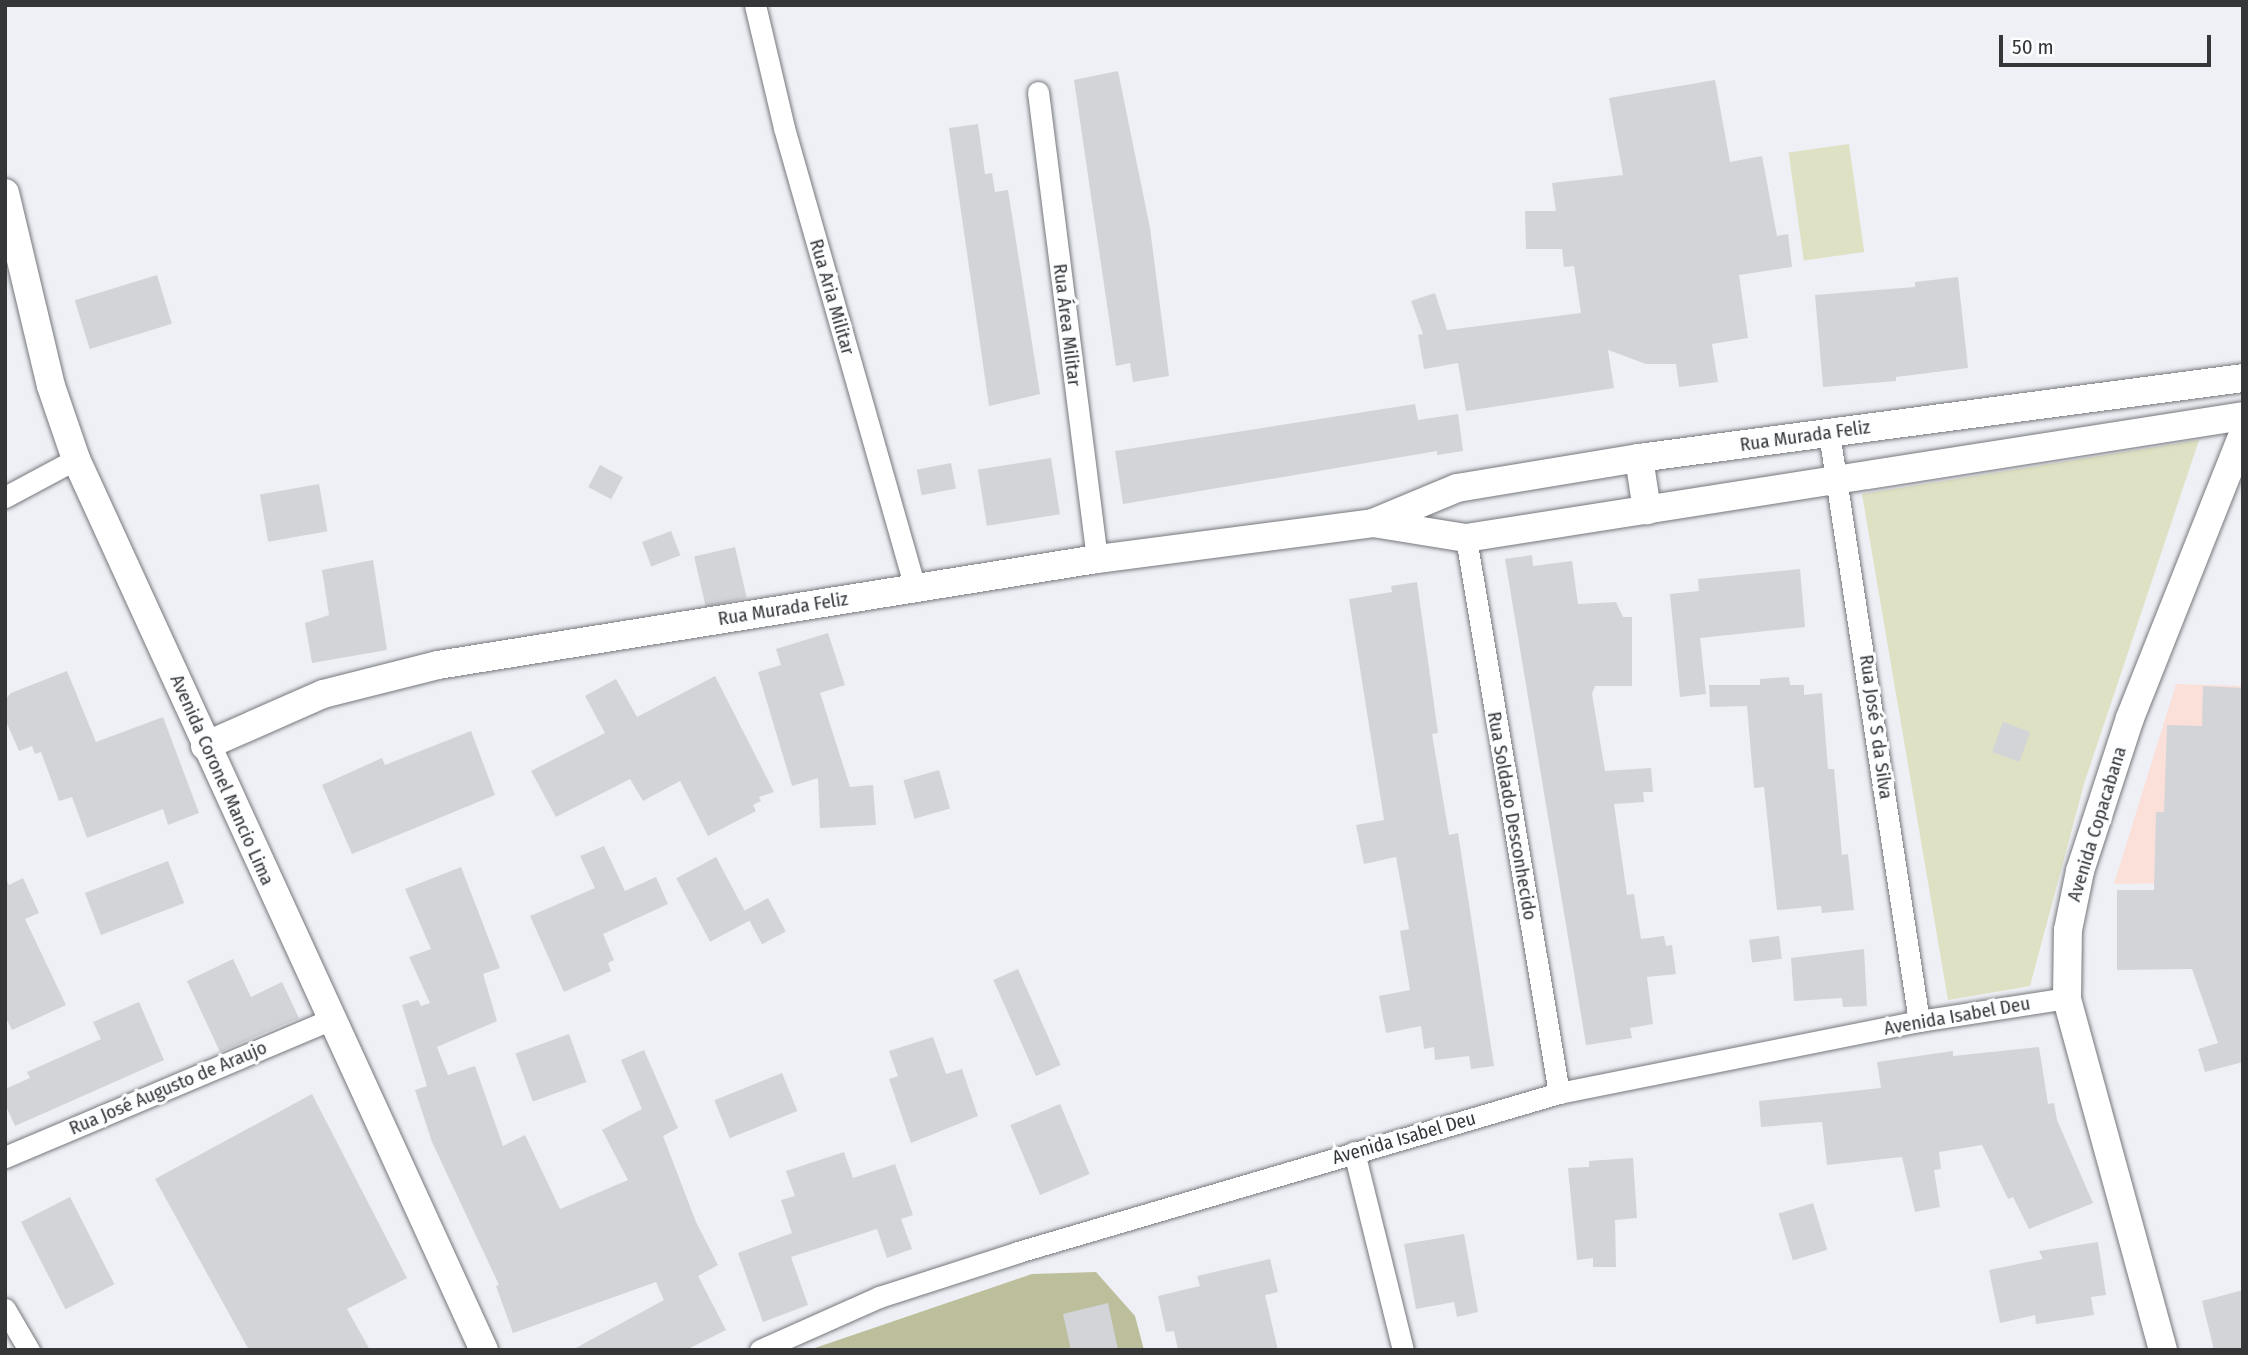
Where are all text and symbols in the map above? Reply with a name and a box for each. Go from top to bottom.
scale bar [2003,21,2215,65]
text: 50 m [2012,34,2054,60]
street label: Rua Aria Militar [805,236,859,358]
street label: Rua Área Militar [1048,262,1086,388]
street label: Rua Murada Feliz [1738,416,1872,456]
street label: Rua Murada Feliz [716,587,850,631]
street label: Rua José S da Silva [1855,653,1897,801]
street label: Avenida Coronel Mancio Lima [165,671,279,889]
street label: Rua Soldado Desconhecido [1482,710,1542,922]
street label: Avenida Copacabana [2063,744,2131,904]
street label: Avenida Isabel Deu [1882,992,2032,1040]
street label: Rua José Augusto de Araujo [66,1036,270,1140]
street label: Avenida Isabel Deu [1330,1107,1478,1169]

